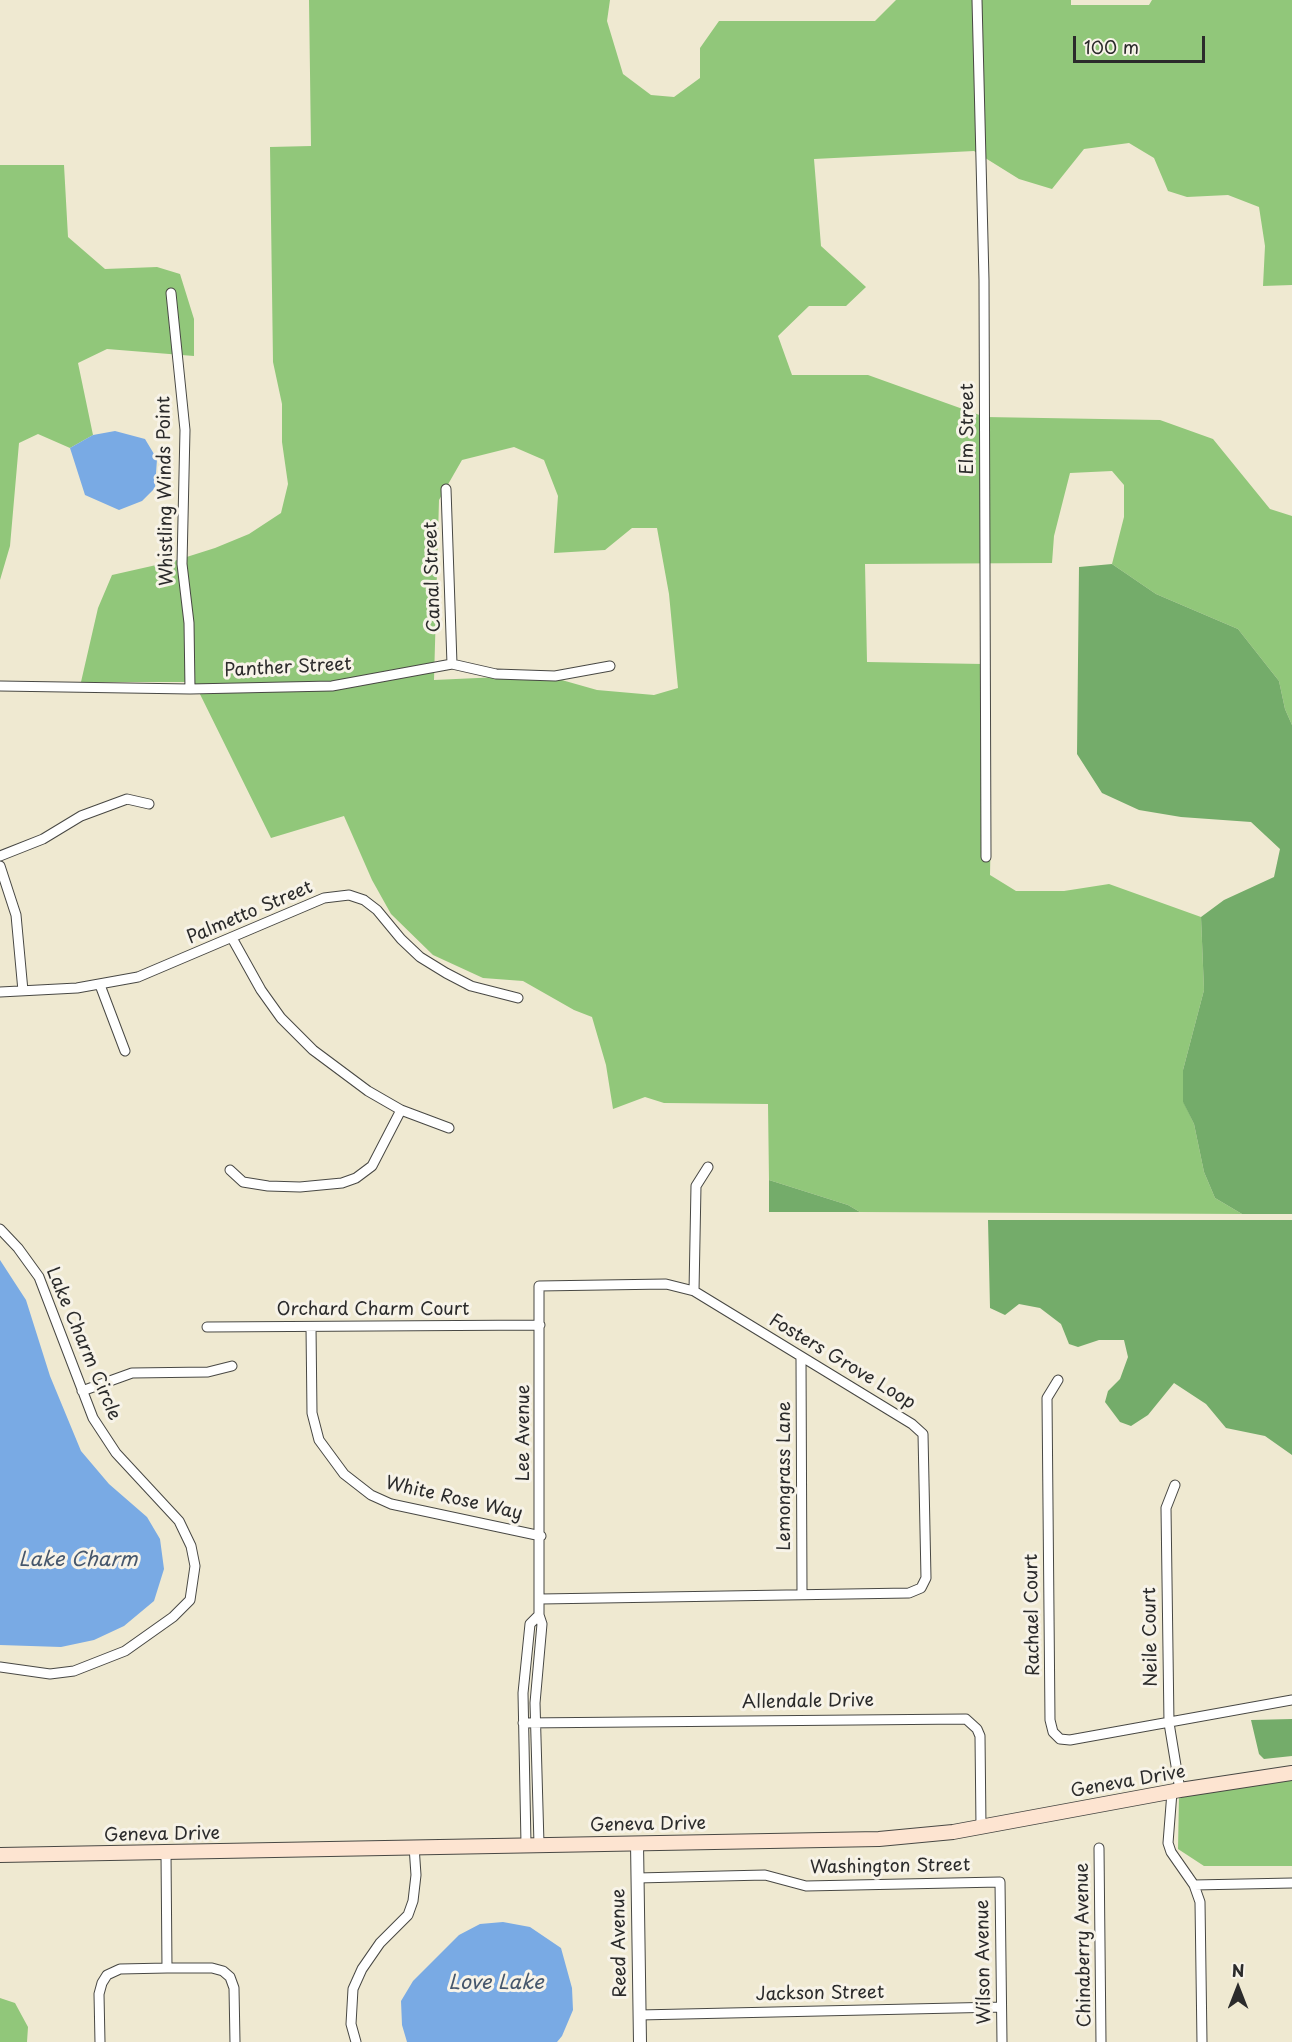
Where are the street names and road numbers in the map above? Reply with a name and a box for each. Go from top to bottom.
street label: Elm Street [957,383,979,475]
street label: Whistling Winds Point [154,396,178,586]
street label: Canal Street [420,521,446,633]
street label: Panther Street [224,654,352,682]
street label: Palmetto Street [184,877,316,949]
street label: Lake Charm Circle [41,1264,125,1424]
street label: Orchard Charm Court [277,1299,469,1321]
street label: Fosters Grove Loop [765,1310,919,1414]
street label: Lee Avenue [513,1384,535,1482]
street label: Lemongrass Lane [774,1401,796,1551]
street label: White Rose Way [383,1473,525,1525]
street label: Rachael Court [1021,1554,1045,1676]
street label: Neile Court [1139,1587,1163,1687]
street label: Allendale Drive [742,1690,874,1714]
street label: Geneva Drive [1069,1761,1187,1803]
street label: Geneva Drive [590,1813,706,1837]
street label: Geneva Drive [104,1823,220,1847]
street label: Washington Street [810,1855,970,1879]
street label: Chinaberry Avenue [1072,1863,1096,2027]
street label: Reed Avenue [608,1888,632,1998]
street label: Wilson Avenue [972,1899,996,2025]
street label: Jackson Street [755,1982,885,2006]

